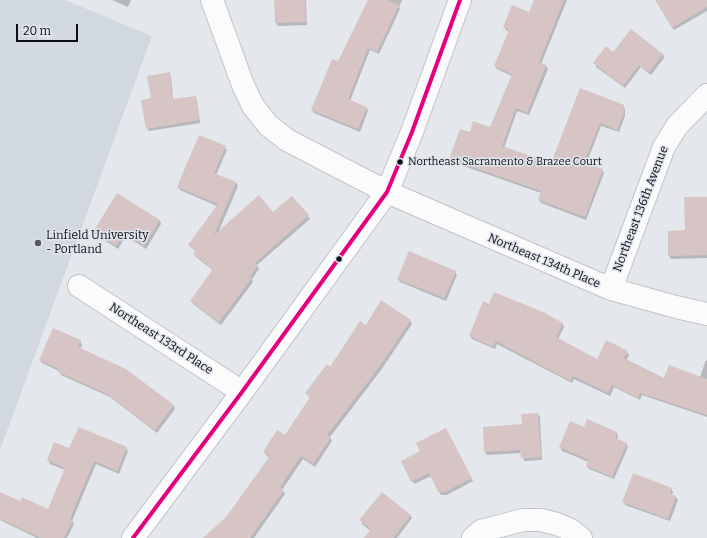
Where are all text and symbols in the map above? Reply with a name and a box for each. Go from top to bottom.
scale bar [18,16,80,42]
text: 20 m [23,24,51,38]
street label: Northeast 136th Avenue [610,144,672,274]
place label: Northeast Sacramento & Brazee Court [408,155,602,169]
marker: Northeast Sacramento & Brazee Court [395,157,405,167]
place label: Linfield University - Portland [46,229,149,257]
street label: Northeast 134th Place [486,231,602,291]
marker: Linfield University - Portland [33,238,43,248]
unlabelled marker [334,254,344,264]
street label: Northeast 133rd Place [106,300,216,378]

